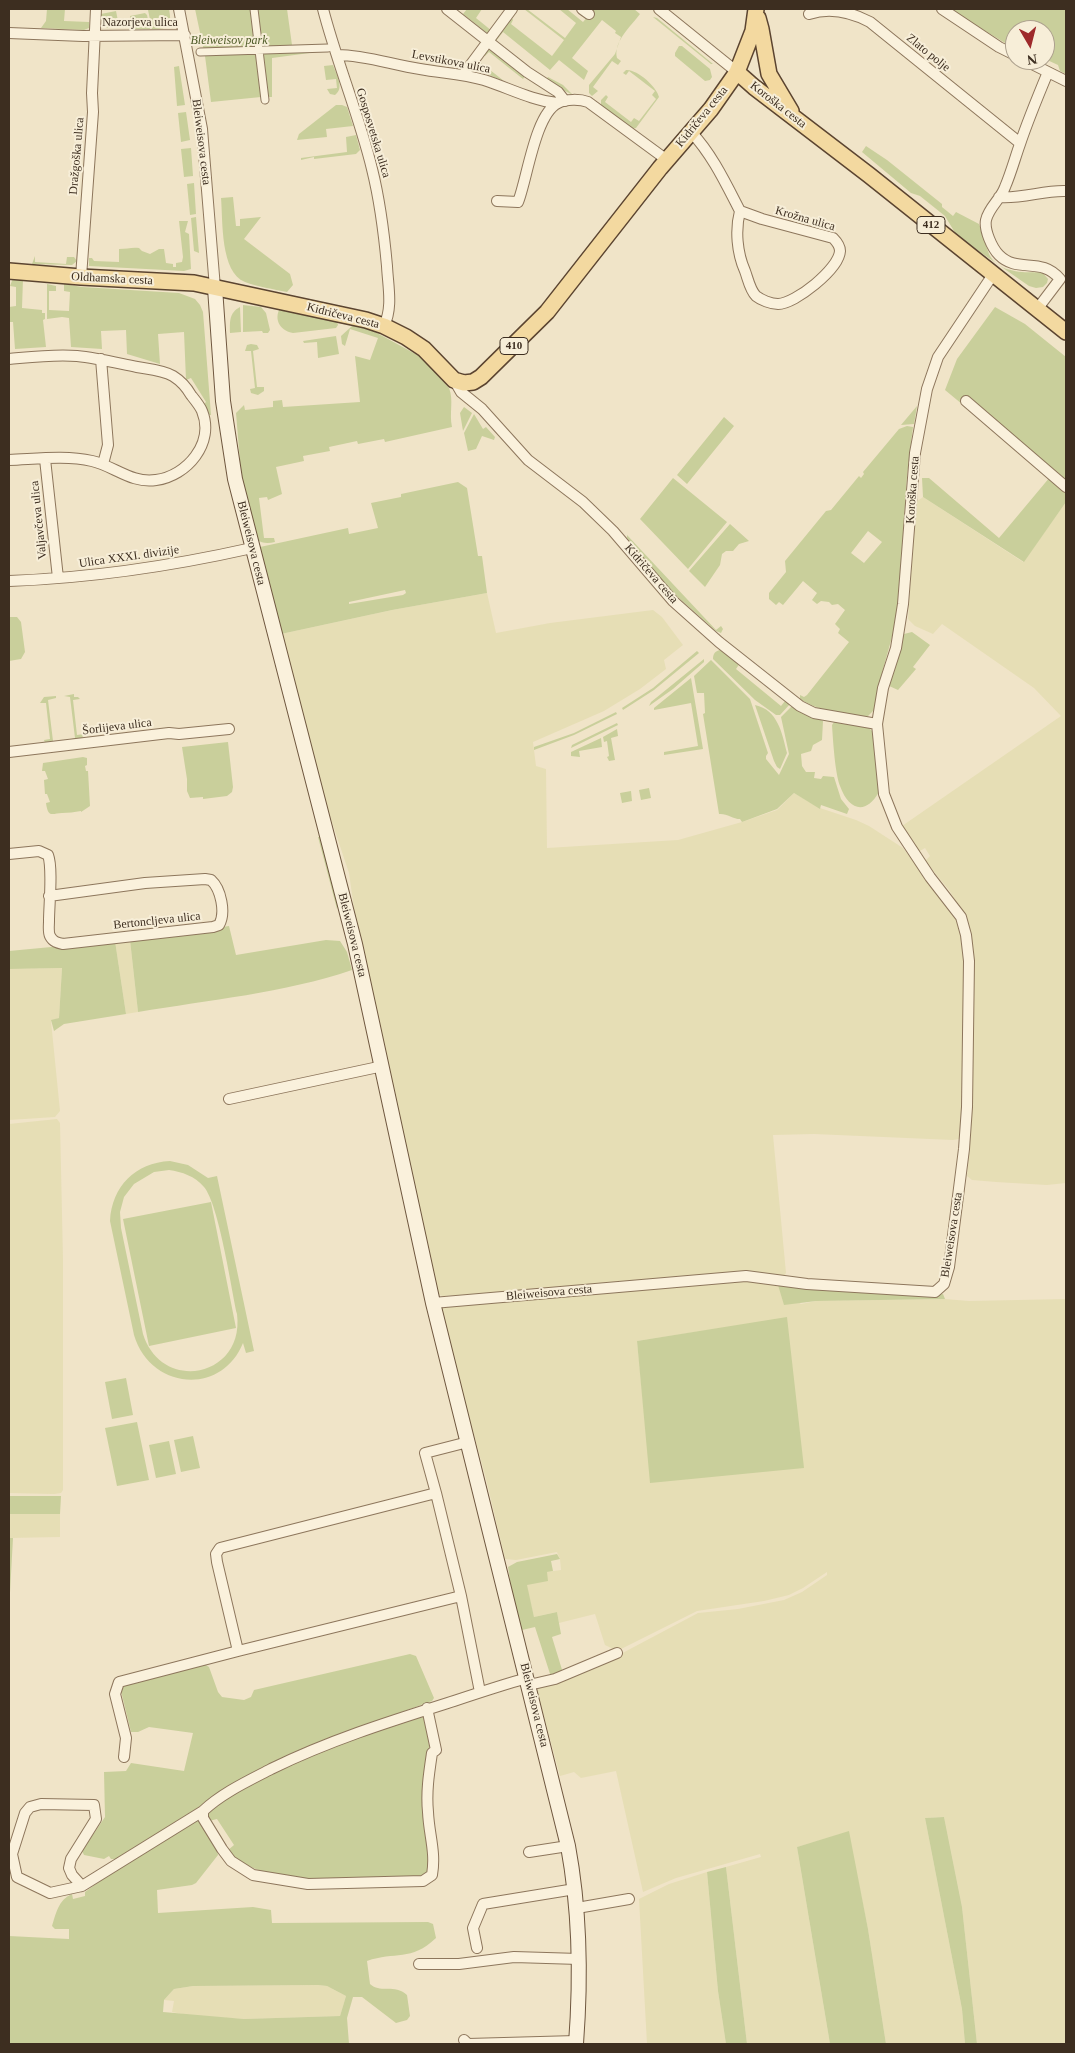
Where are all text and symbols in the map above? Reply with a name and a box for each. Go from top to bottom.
street label: Nazorjeva ulica [102,16,178,30]
north arrow [1005,20,1055,70]
street label: Zlato polje [903,31,953,75]
park label: Bleiweisov park [191,34,267,48]
street label: Levstikova ulica [411,47,491,77]
text: N [1026,51,1038,67]
street label: Koroška cesta [747,79,809,131]
street label: Kidričeva cesta [673,84,731,150]
street label: Gosposvetska ulica [353,86,393,180]
street label: Bleiweisova cesta [189,98,213,186]
street label: Dražgoška ulica [66,117,88,195]
street label: Krožna ulica [773,204,837,234]
road number: 412 [917,216,945,234]
street label: Oldhamska cesta [71,270,153,288]
street label: Kidričeva cesta [305,300,381,332]
road number: 410 [500,338,528,354]
street label: Koroška cesta [903,456,923,524]
street label: Valjavčeva ulica [28,480,50,560]
street label: Bleiweisova cesta [234,499,268,587]
street label: Kidričeva cesta [621,541,681,607]
street label: Ulica XXXI. divizije [78,543,180,571]
street label: Šorlijeva ulica [82,716,152,738]
street label: Bleiweisova cesta [335,891,369,979]
street label: Bertoncljeva ulica [113,909,201,933]
street label: Bleiweisova cesta [938,1191,966,1279]
street label: Bleiweisova cesta [505,1282,593,1304]
street label: Bleiweisova cesta [517,1661,551,1749]

